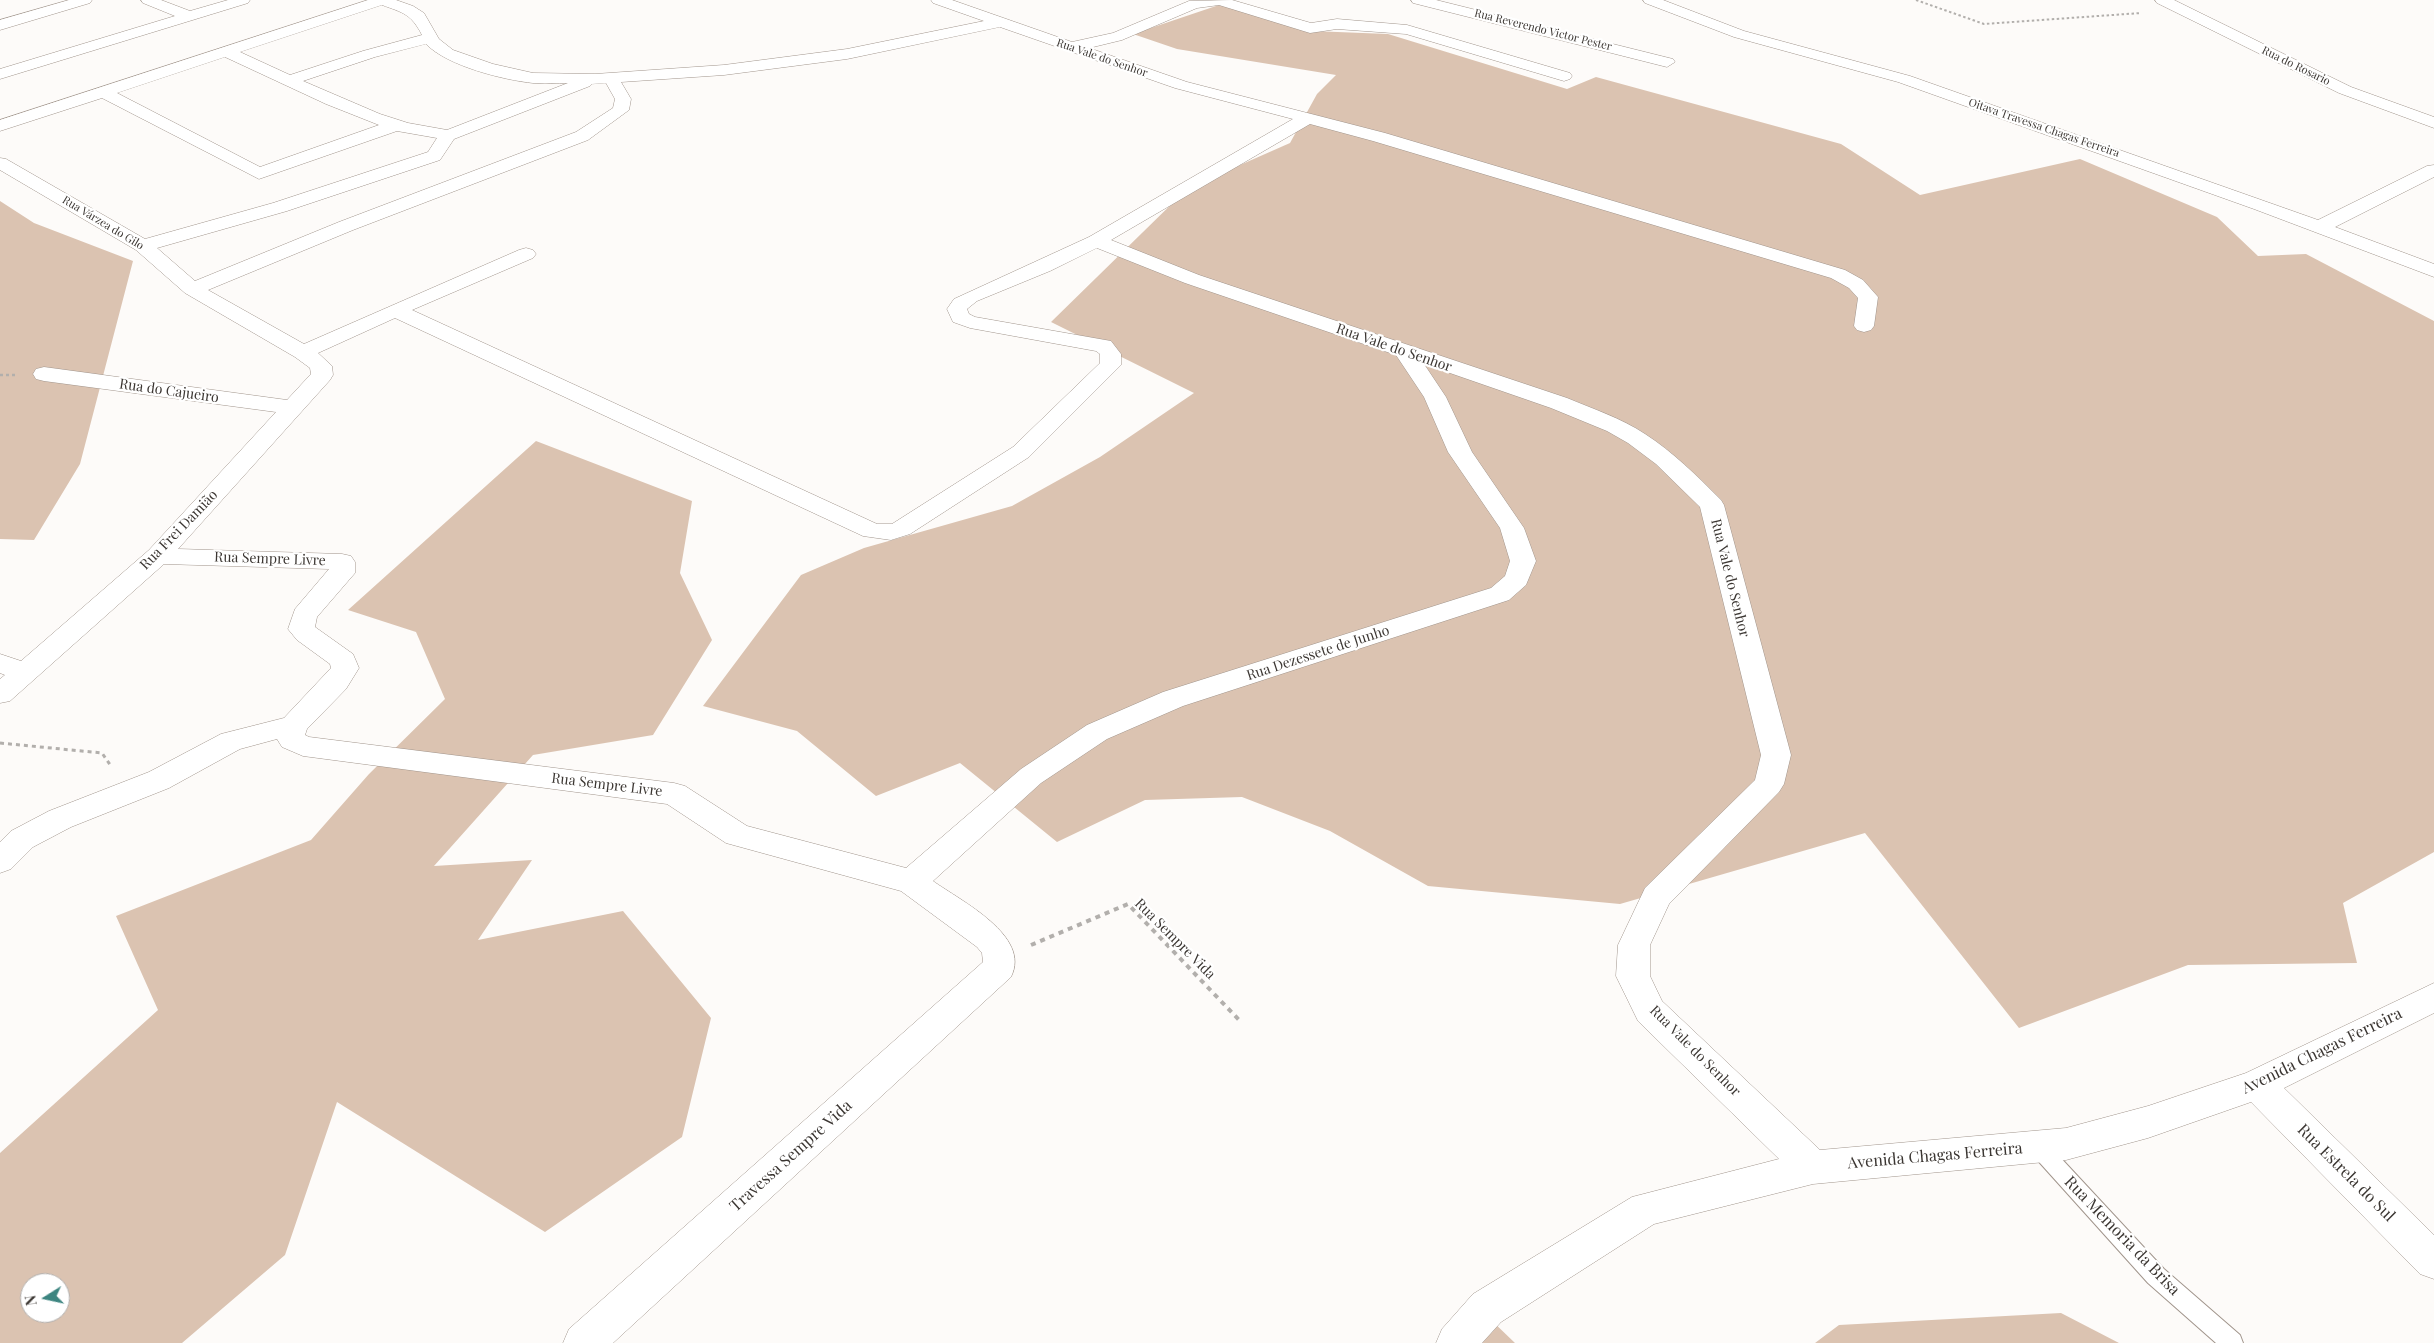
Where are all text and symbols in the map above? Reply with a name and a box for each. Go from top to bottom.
street label: Rua Reverendo Victor Pester [1473,7,1613,53]
street label: Rua Vale do Senhor [1055,36,1149,80]
street label: Rua do Rosario [2260,44,2332,88]
street label: Oitava Travessa Chagas Ferreira [1967,96,2121,160]
street label: Rua Várzea do Gilo [60,194,146,252]
street label: Rua Vale do Senhor [1334,320,1454,376]
street label: Rua do Cajueiro [118,376,220,406]
street label: Rua Frei Damião [137,487,221,573]
street label: Rua Vale do Senhor [1707,517,1753,639]
street label: Rua Sempre Livre [214,549,326,569]
street label: Rua Dezessete de Junho [1244,622,1392,684]
street label: Rua Sempre Livre [551,770,663,800]
street label: Rua Sempre Vida [1131,895,1219,983]
street label: Rua Vale do Senhor [1646,1002,1744,1100]
street label: Avenida Chagas Ferreira [2239,1004,2405,1098]
street label: Travessa Sempre Vida [726,1096,856,1216]
street label: Rua Estrela do Sul [2293,1120,2399,1226]
street label: Avenida Chagas Ferreira [1847,1139,2023,1173]
street label: Rua Memoria da Brisa [2060,1172,2184,1300]
north arrow [20,1273,70,1323]
text: N [20,1294,41,1307]

